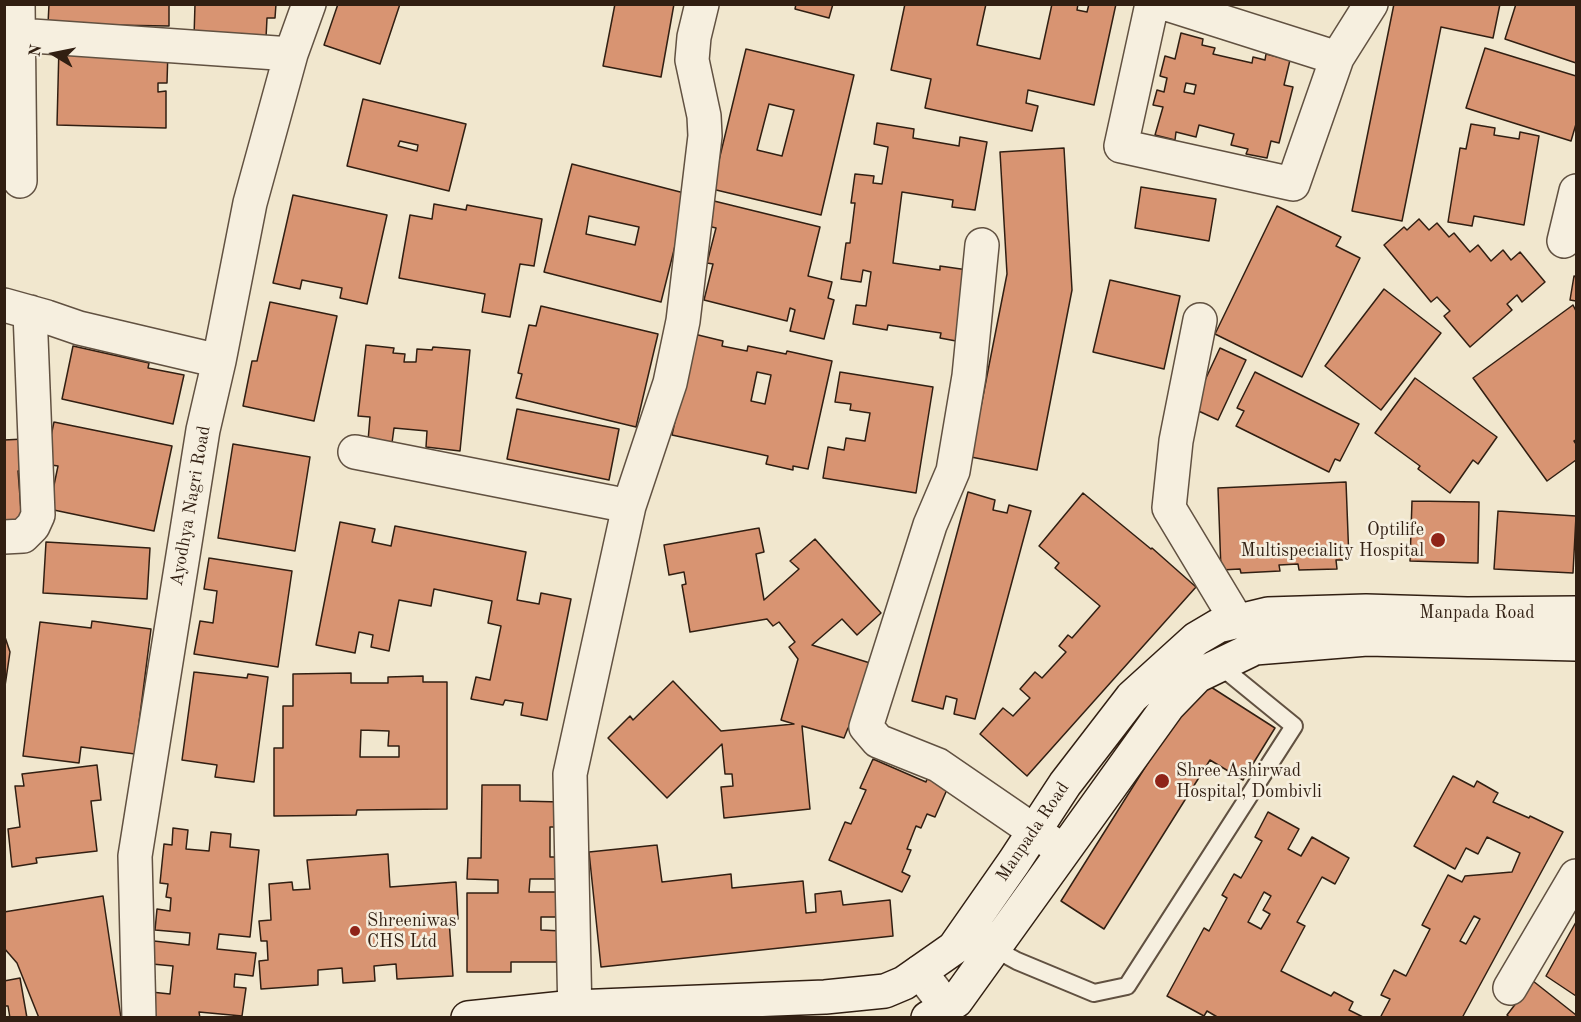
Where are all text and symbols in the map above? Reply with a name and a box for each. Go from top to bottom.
north arrow [24,24,84,84]
text: N [27,43,45,58]
street label: Ayodhya Nagri Road [166,424,216,588]
place label: Optilife Multispeciality Hospital [1241,519,1424,562]
marker: Optilife Multispeciality Hospital [1429,531,1447,549]
street label: Manpada Road [1419,602,1535,624]
place label: Shree Ashirwad Hospital, Dombivli [1176,760,1322,802]
marker: Shree Ashirwad Hospital, Dombivli [1153,772,1171,790]
street label: Manpada Road [992,778,1074,886]
place label: Shreeniwas CHS Ltd [367,910,457,952]
marker: Shreeniwas CHS Ltd [348,924,362,938]

